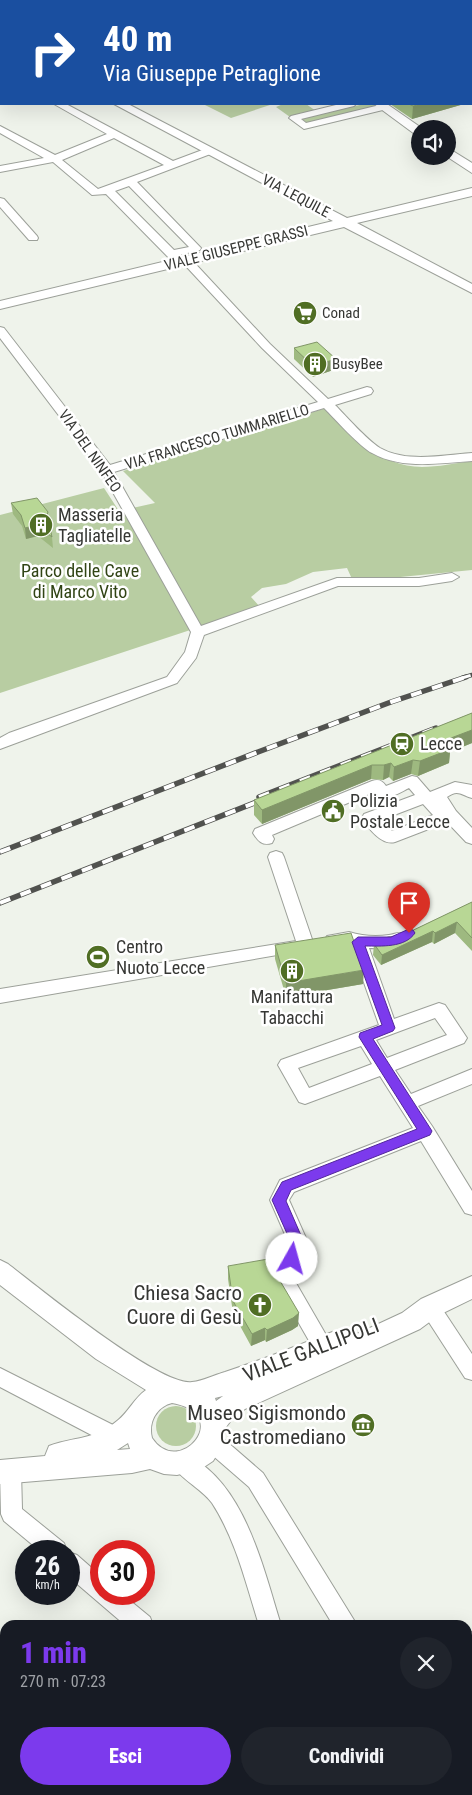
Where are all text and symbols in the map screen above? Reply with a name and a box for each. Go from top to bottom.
text: 40 m [103,19,172,60]
icon: right [20,20,85,85]
text: Via Giuseppe Petraglione [103,61,321,86]
map controls [411,120,456,165]
button: sound [411,120,456,165]
street label: VIA LEQUILE [259,171,333,221]
street label: VIALE GIUSEPPE GRASSI [162,221,310,275]
supermarket icon: Conad [292,300,318,326]
place label: Conad [322,304,360,322]
building icon: BusyBee [302,351,328,377]
place label: BusyBee [332,355,383,373]
street label: VIA FRANCESCO TUMMARIELLO [123,400,311,474]
street label: VIA DEL NINFEO [55,406,125,496]
place label: Masseria Tagliatelle [58,504,131,546]
building icon: Masseria Tagliatelle [28,512,54,538]
park label: Parco delle Cave di Marco Vito [21,560,139,602]
station icon: Lecce [389,731,415,757]
place label: Lecce [420,733,462,754]
place label: Polizia Postale Lecce [350,790,450,832]
public building icon: Polizia Postale Lecce [320,798,346,824]
pin [388,882,430,933]
icon: arrive [395,889,423,917]
place label: Centro Nuoto Lecce [116,936,205,978]
sports icon: Centro Nuoto Lecce [85,944,111,970]
building icon: Manifattura Tabacchi [279,958,305,984]
place label: Manifattura Tabacchi [251,986,333,1028]
position arrow [265,1232,317,1284]
place label: Chiesa Sacro Cuore di Gesù [127,1281,242,1329]
church icon: Chiesa Sacro Cuore di Gesù [247,1292,273,1318]
street label: VIALE GALLIPOLI [240,1313,382,1387]
place label: Museo Sigismondo Castromediano [187,1401,346,1449]
museum icon: Museo Sigismondo Castromediano [350,1412,376,1438]
speed limit sign: 30 [90,1540,155,1605]
text: 26 [35,1552,60,1581]
text: km/h [35,1578,60,1592]
text: 1 min [20,1635,87,1670]
button: close [400,1637,452,1689]
text: 270 m · 07:23 [20,1672,106,1691]
button: Esci [20,1727,231,1785]
button: Condividi [241,1727,452,1785]

